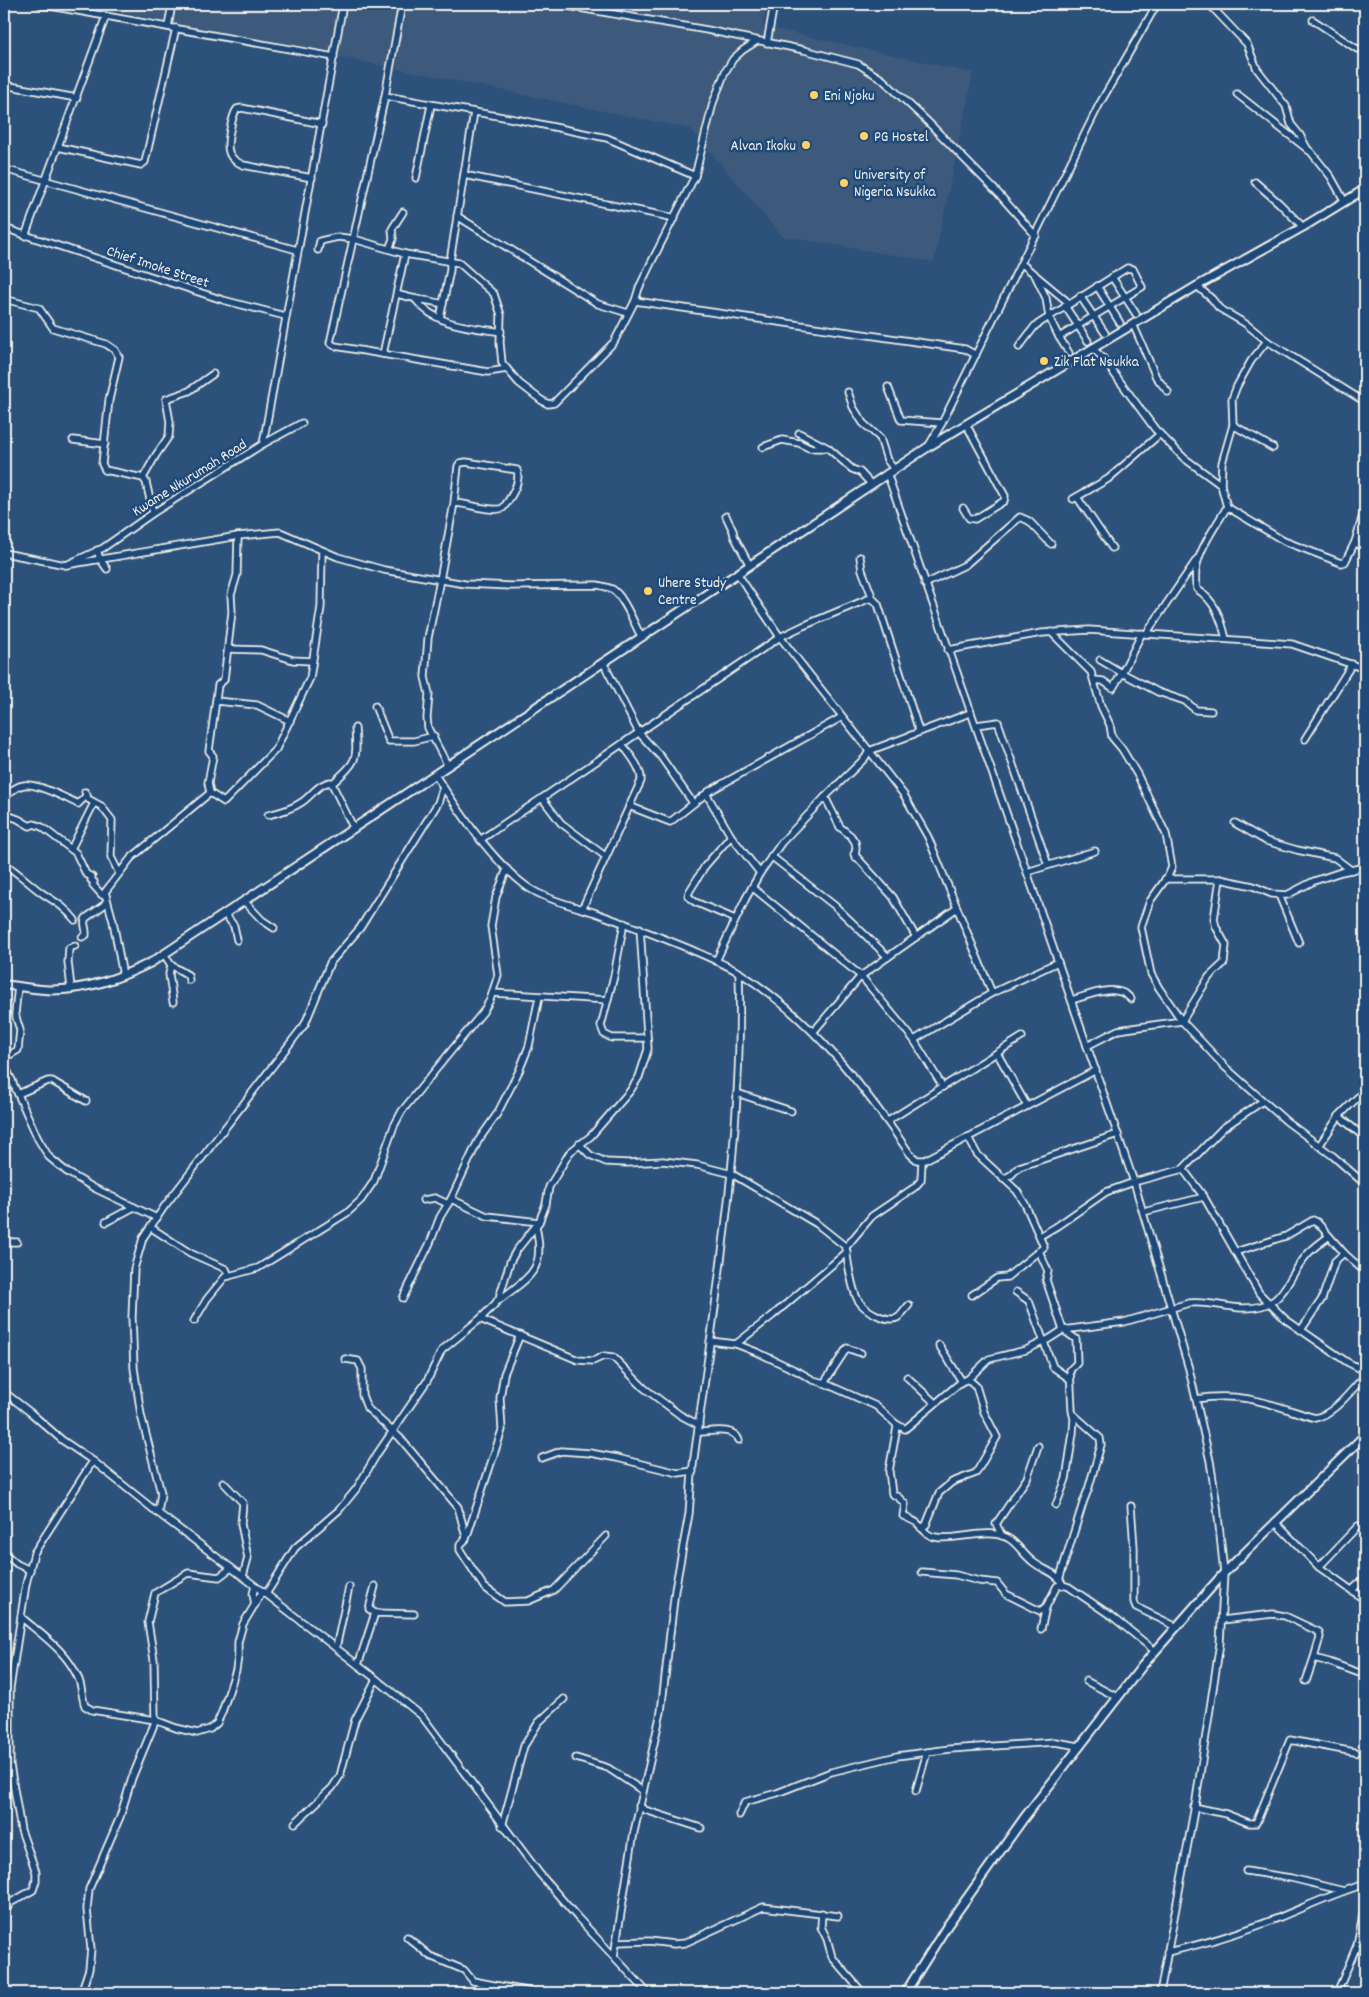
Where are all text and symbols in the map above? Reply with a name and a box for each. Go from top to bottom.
place label: Eni Njoku [824,86,875,108]
marker: Eni Njoku [808,89,820,101]
place label: PG Hostel [874,127,929,149]
marker: PG Hostel [858,130,870,142]
place label: Alvan Ikoku [730,136,796,158]
marker: Alvan Ikoku [800,139,812,151]
place label: University of Nigeria Nsukka [854,165,937,204]
marker: University of Nigeria Nsukka [838,177,850,189]
street label: Chief Imoke Street [103,241,212,295]
place label: Zik Flat Nsukka [1054,352,1140,374]
marker: Zik Flat Nsukka [1038,355,1050,367]
street label: Kwame Nkurumah Road [128,434,252,523]
place label: Uhere Study Centre [658,573,727,612]
marker: Uhere Study Centre [642,585,654,597]

